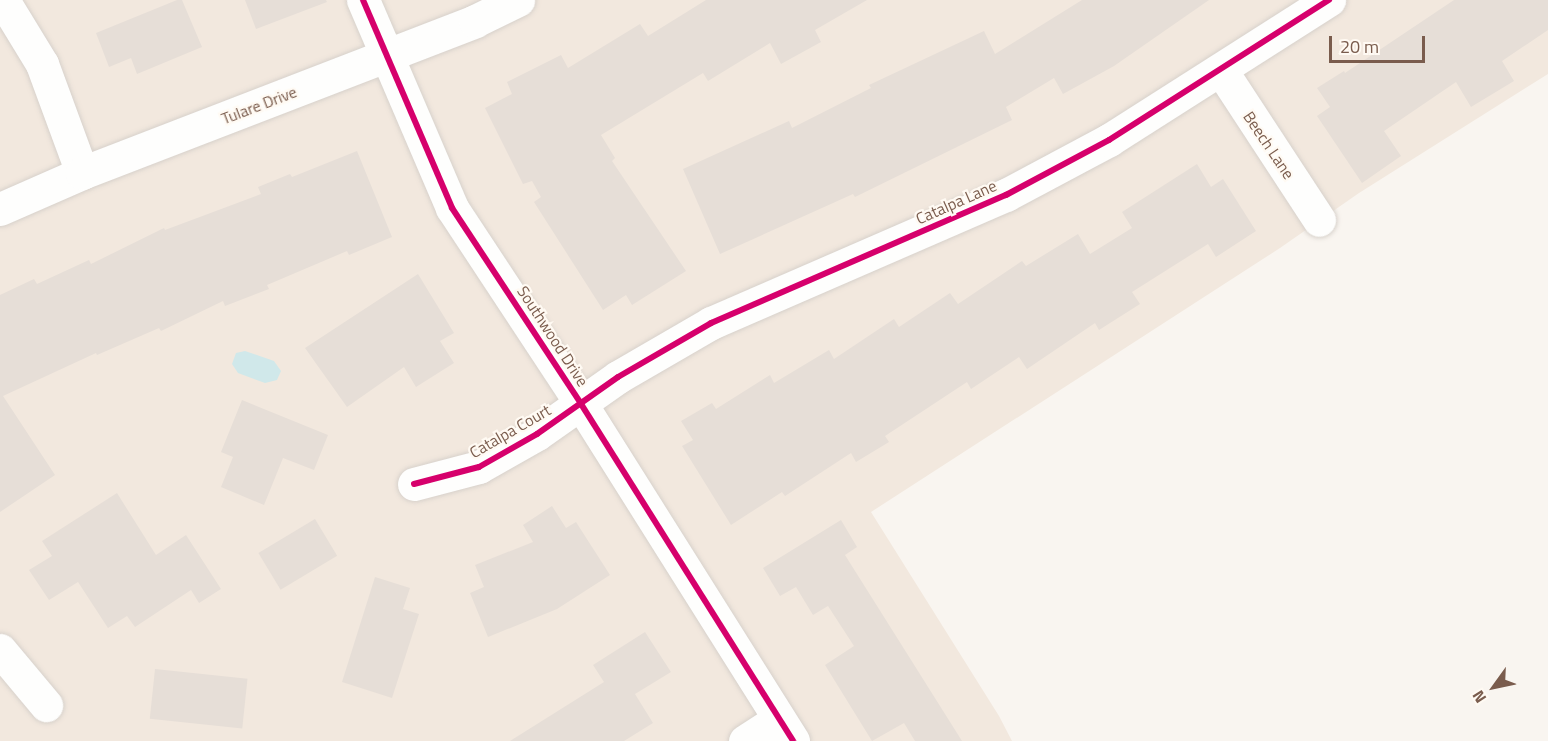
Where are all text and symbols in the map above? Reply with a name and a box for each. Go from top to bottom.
scale bar [1332,24,1428,62]
text: 20 m [1340,33,1379,60]
street label: Tulare Drive [219,82,299,128]
street label: Beech Lane [1239,108,1299,182]
street label: Catalpa Lane [913,176,999,228]
street label: Southwood Drive [513,282,593,390]
street label: Catalpa Court [466,400,554,462]
north arrow [1464,657,1524,717]
text: N [1466,686,1492,708]

